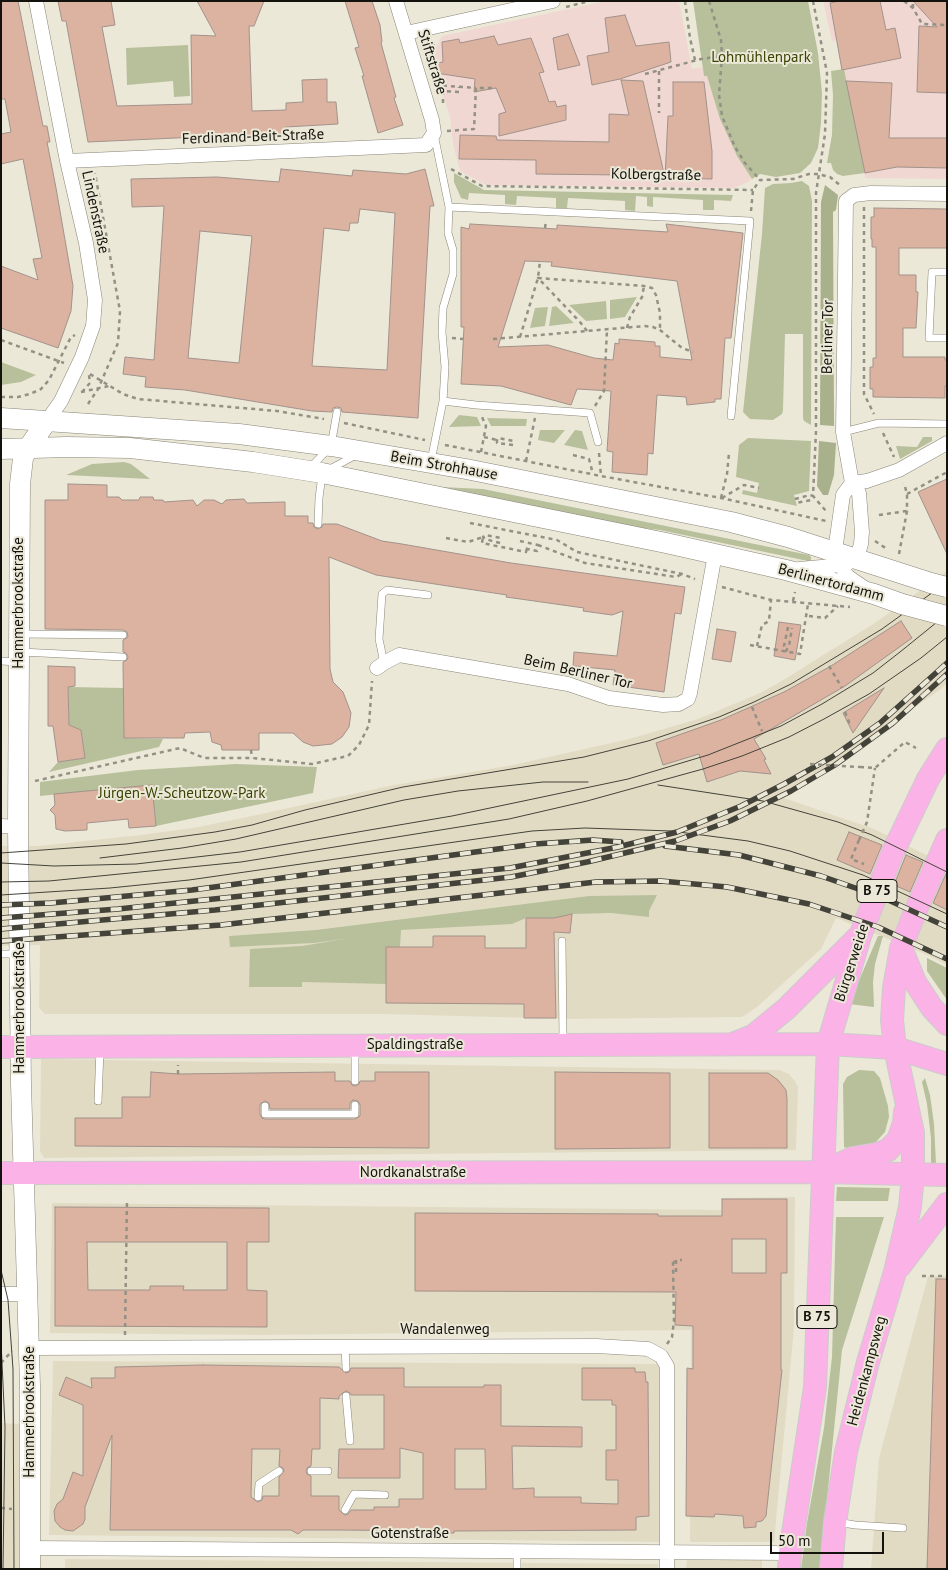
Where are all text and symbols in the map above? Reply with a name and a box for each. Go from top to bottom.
street label: Stiftstraße [414,27,450,97]
park label: Lohmühlenpark [711,49,811,67]
street label: Ferdinand-Beit-Straße [182,126,324,148]
street label: Kolbergstraße [611,165,701,185]
street label: Lindenstraße [77,169,113,255]
street label: Berliner Tor [818,300,838,374]
street label: Beim Strohhause [389,448,499,484]
street label: Hammerbrookstraße [10,537,28,669]
street label: Berlinertordamm [776,560,886,606]
street label: Beim Berliner Tor [522,651,634,693]
park label: Jürgen-W.-Scheutzow-Park [99,785,265,803]
road number: B 75 [857,879,897,902]
street label: Bürgerweide [831,922,873,1004]
street label: Hammerbrookstraße [11,942,29,1074]
street label: Spaldingstraße [367,1036,463,1054]
street label: Nordkanalstraße [360,1164,466,1182]
road number: B 75 [797,1305,837,1328]
street label: Heidenkampsweg [844,1314,890,1428]
street label: Wandalenweg [400,1321,490,1339]
street label: Hammerbrookstraße [21,1346,39,1478]
scale bar [773,1522,887,1554]
street label: Gotenstraße [371,1525,449,1543]
text: 50 m [778,1531,811,1550]

